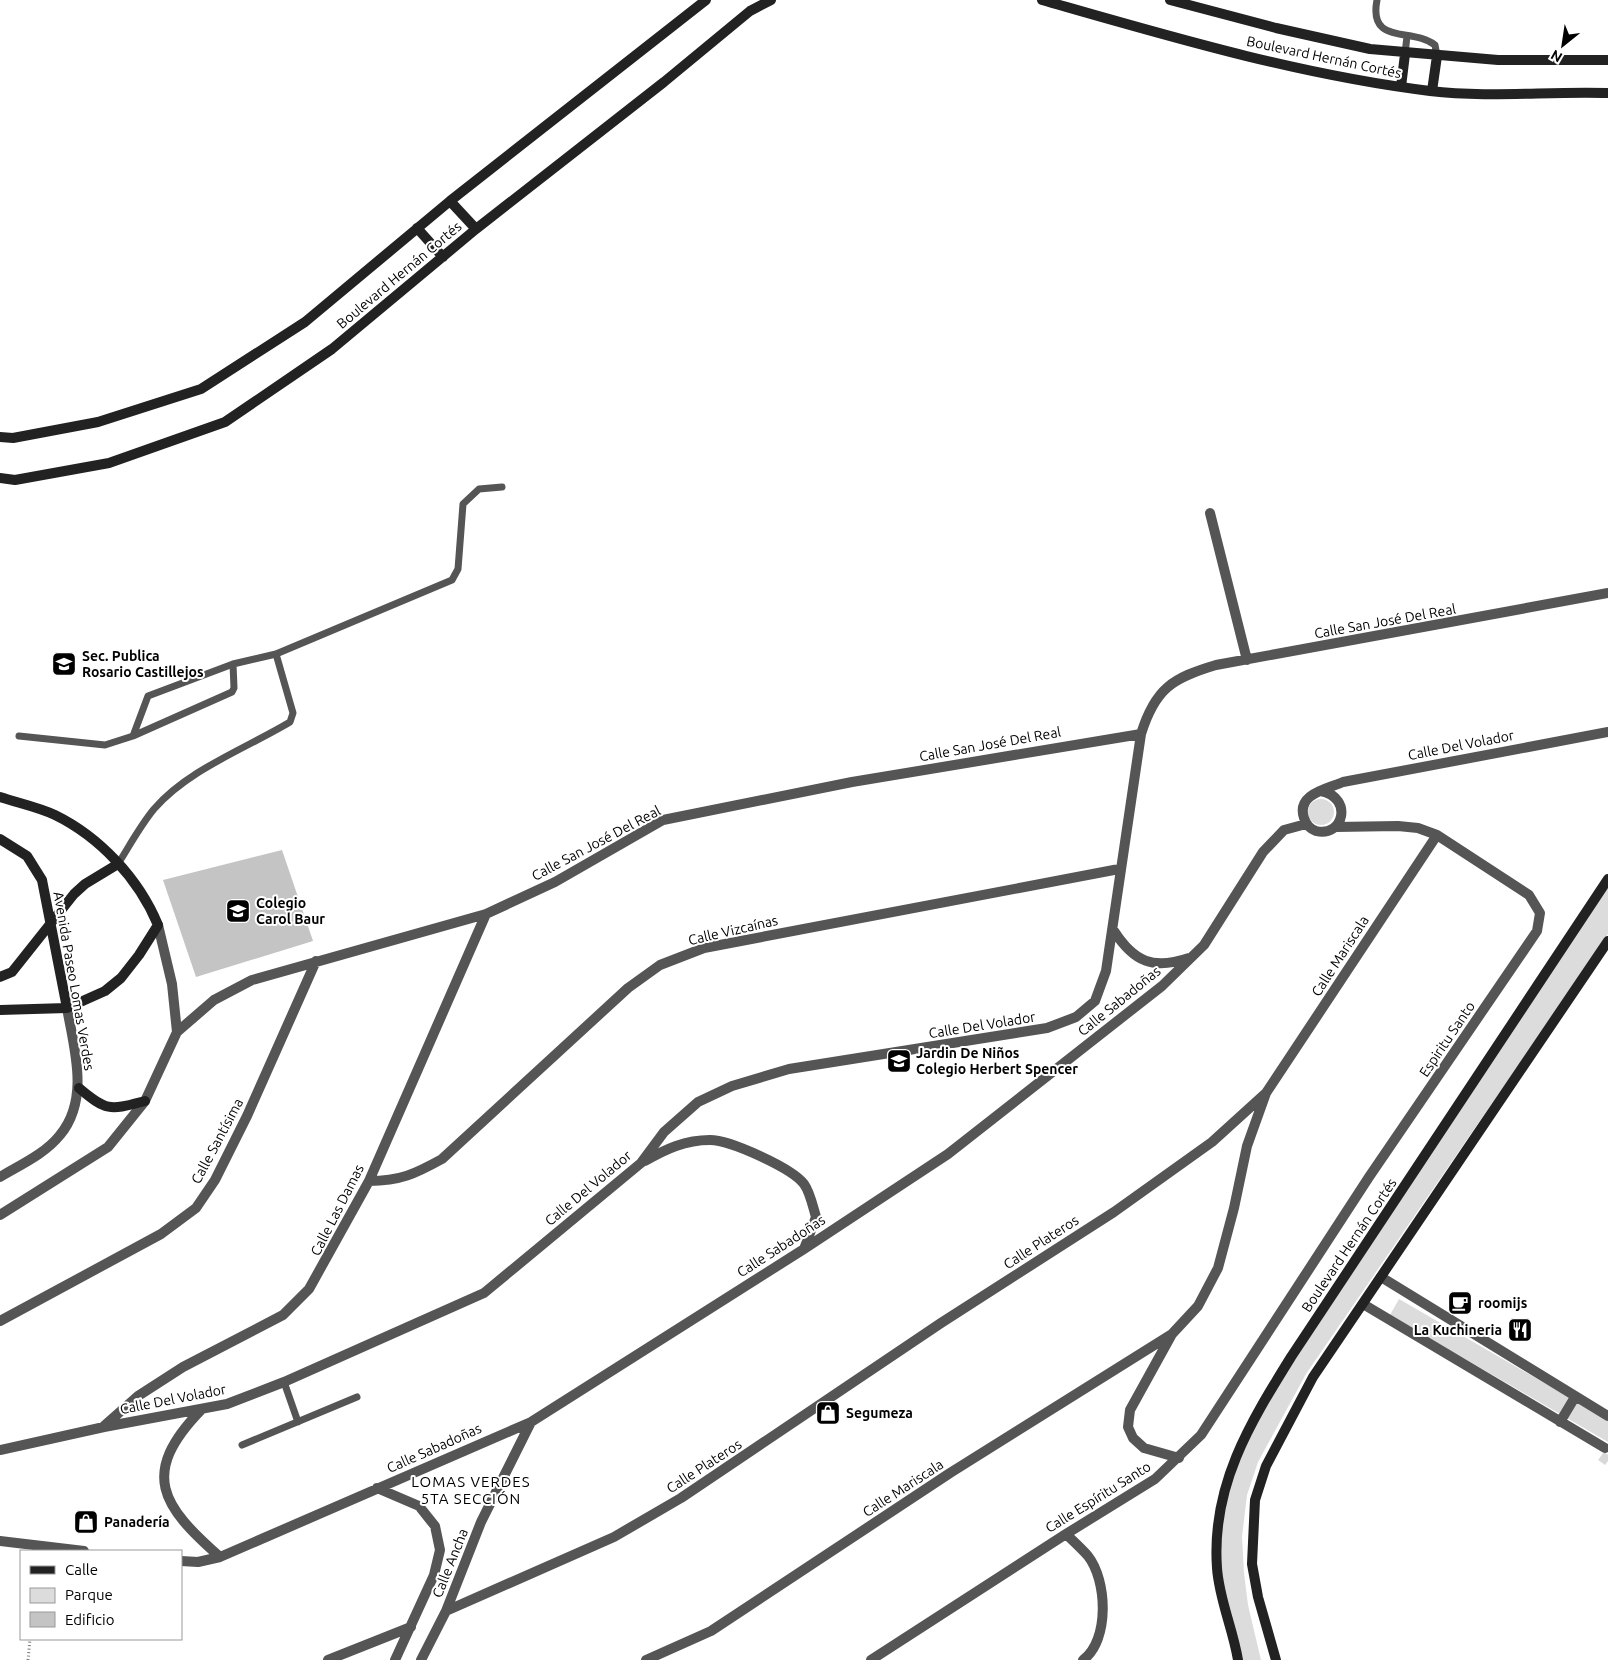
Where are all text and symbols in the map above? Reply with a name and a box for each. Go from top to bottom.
north arrow [1538,20,1588,70]
street label: Boulevard Hernán Cortés [1245,33,1403,81]
text: N [1548,47,1565,66]
street label: Boulevard Hernán Cortés [333,218,465,332]
street label: Calle San José Del Real [1313,601,1457,641]
place label: Sec. Publica Rosario Castillejos [82,648,204,680]
school or university icon: Sec. Publica Rosario Castillejos [51,651,77,677]
street label: Calle San José Del Real [918,724,1062,764]
street label: Calle Del Volador [1407,727,1516,763]
street label: Calle San José Del Real [529,802,663,884]
street label: Avenida Paseo Lomas Verdes [50,890,98,1072]
place label: Colegio Carol Baur [256,895,325,927]
school or university icon: Colegio Carol Baur [225,898,251,924]
street label: Calle Vizcaínas [687,912,779,948]
street label: Calle Mariscala [1308,913,1372,999]
street label: Calle Sabadoñas [1074,963,1164,1039]
street label: Espiritu Santo [1416,998,1478,1080]
street label: Calle Del Volador [928,1009,1037,1041]
place label: Jardin De Niños Colegio Herbert Spencer [916,1045,1078,1077]
school or university icon: Jardin De Niños Colegio Herbert Spencer [886,1048,912,1074]
street label: Calle Santísima [188,1096,246,1186]
street label: Calle Del Volador [542,1147,635,1229]
street label: Calle Las Damas [307,1162,367,1258]
street label: Boulevard Hernán Cortés [1298,1175,1400,1315]
street label: Calle Sabadoñas [734,1212,828,1280]
street label: Calle Plateros [1001,1212,1081,1272]
cafe icon: roomijs [1447,1290,1473,1316]
place label: roomijs [1478,1295,1528,1311]
restaurant icon: La Kuchineria [1507,1317,1533,1343]
place label: La Kuchineria [1414,1322,1502,1338]
street label: Calle Del Volador [119,1381,228,1417]
shop icon: Segumeza [815,1400,841,1426]
place label: Segumeza [846,1405,913,1421]
street label: Calle Sabadoñas [384,1420,484,1476]
street label: Calle Plateros [664,1436,744,1496]
street label: Calle Mariscala [860,1456,946,1520]
street label: Calle Espíritu Santo [1042,1458,1154,1536]
district label: LOMAS VERDES 5TA SECCIÓN [411,1473,531,1507]
shop icon: Panadería [73,1509,99,1535]
place label: Panadería [104,1514,170,1530]
street label: Calle Ancha [429,1526,471,1600]
legend [20,1550,182,1640]
text: Calle [65,1561,98,1578]
text: Parque [65,1586,113,1603]
text: Edificio [65,1611,114,1628]

